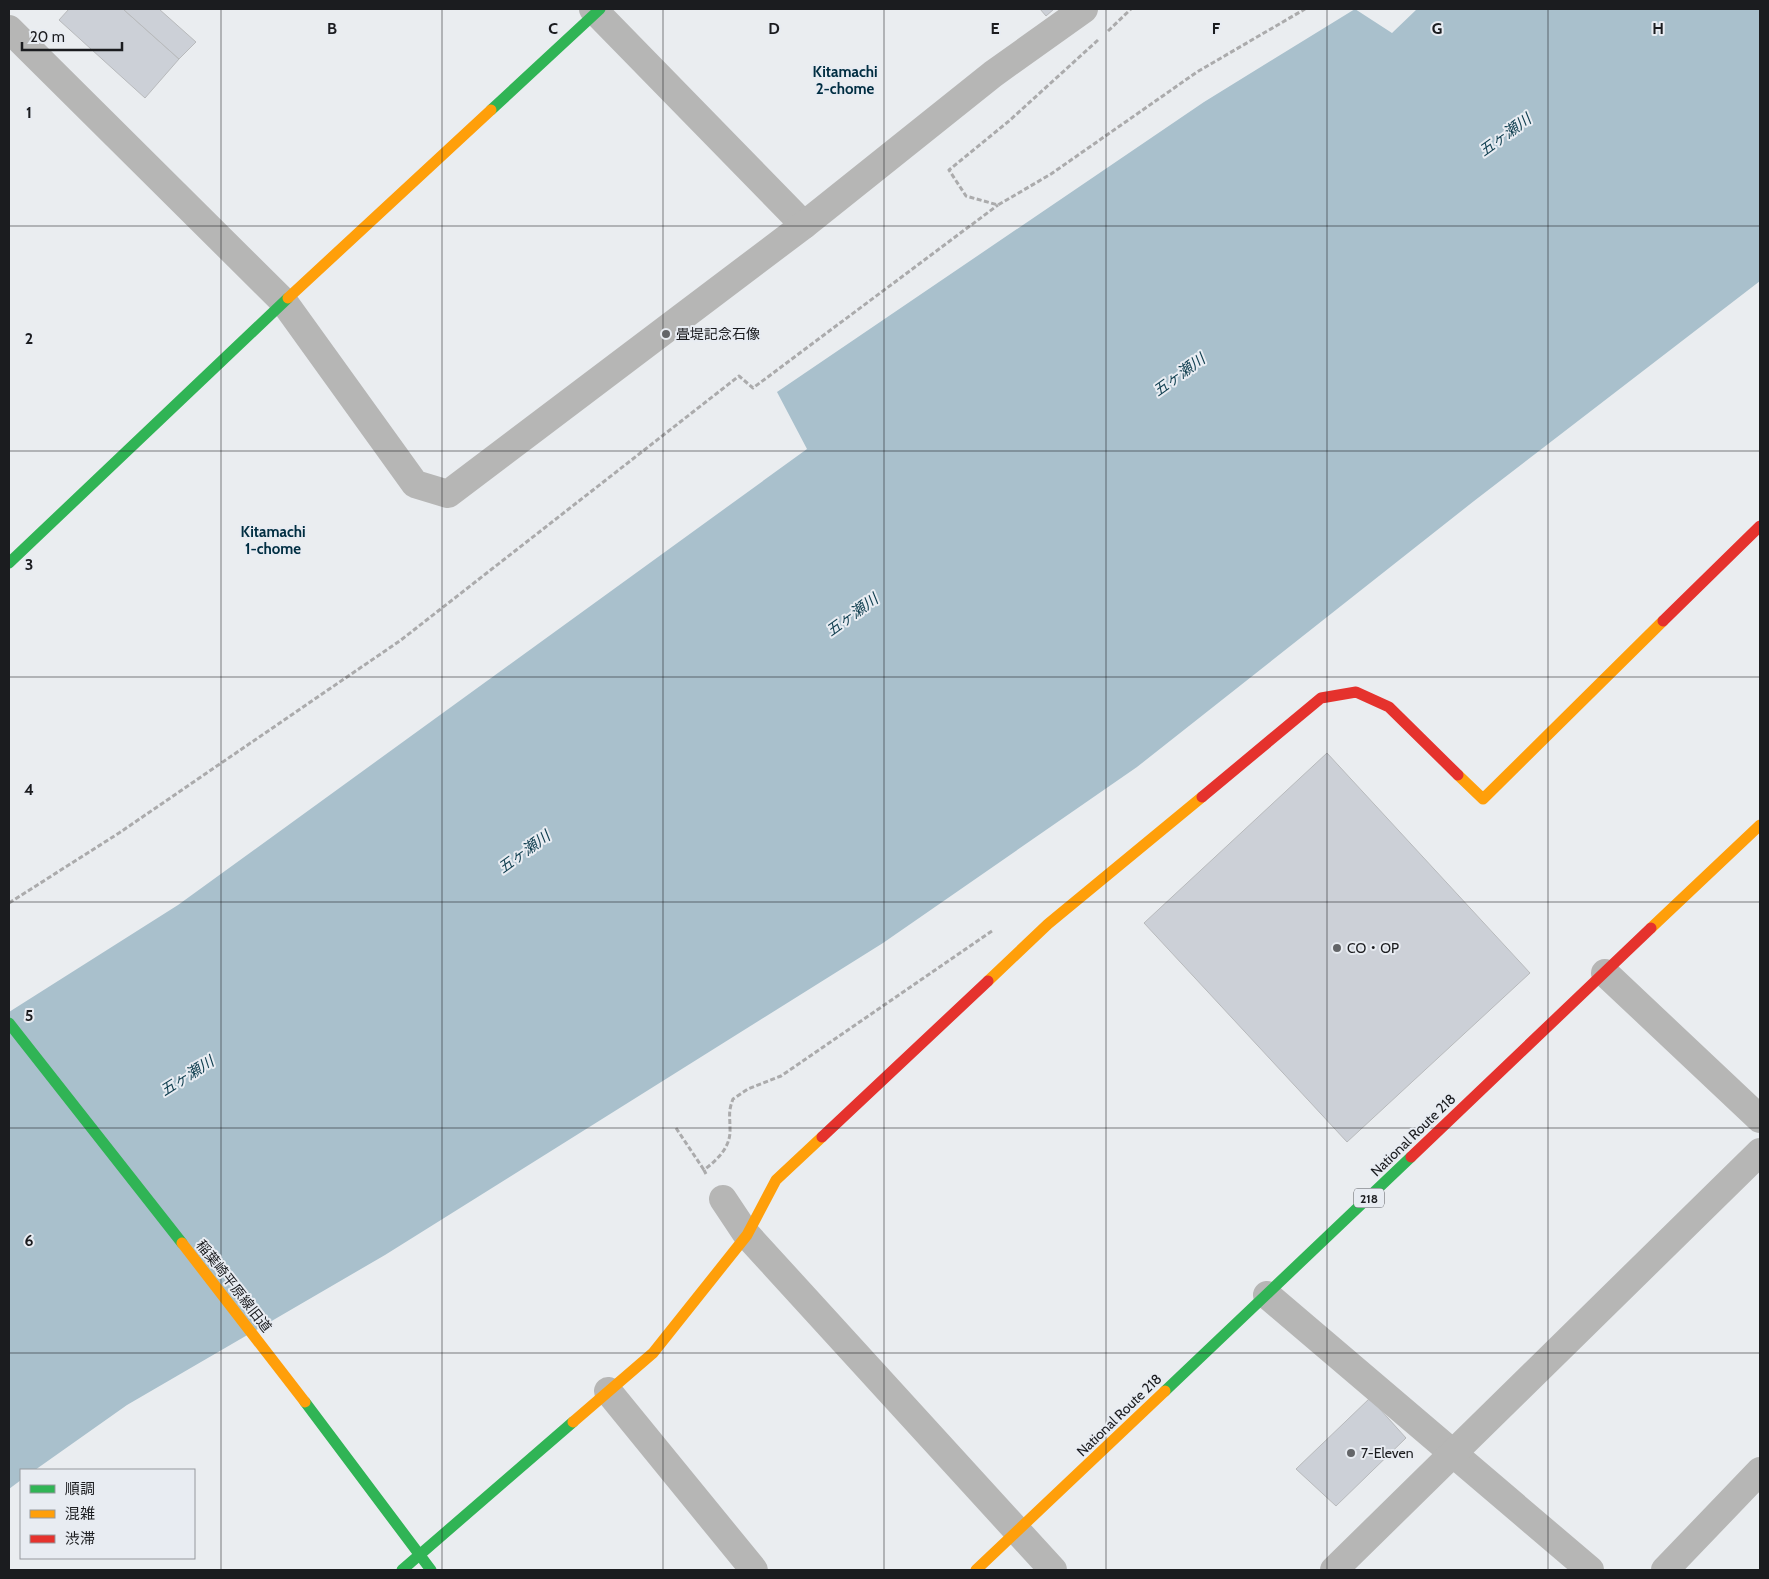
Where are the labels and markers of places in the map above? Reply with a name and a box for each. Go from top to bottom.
place label: 畳堤記念石像 [676,325,760,343]
marker: 畳堤記念石像 [660,328,672,340]
place label: CO・OP [1347,939,1399,957]
marker: CO・OP [1331,942,1343,954]
place label: 7-Eleven [1361,1444,1414,1462]
marker: 7-Eleven [1345,1447,1357,1459]

